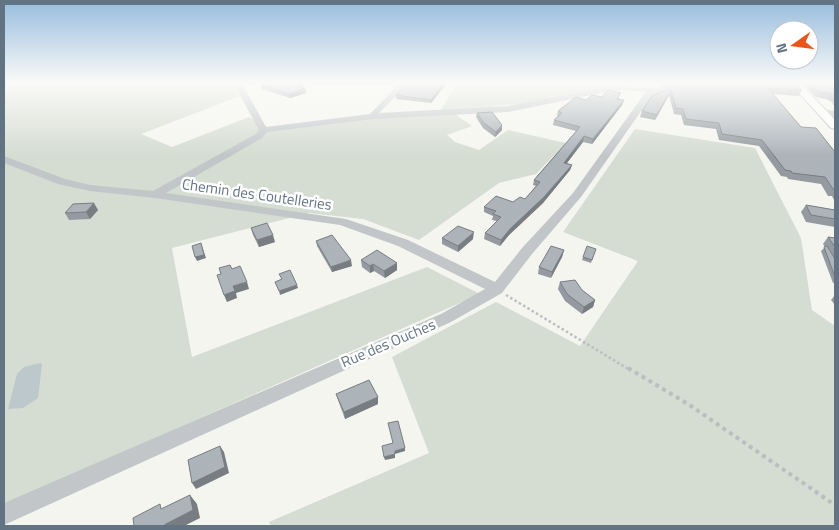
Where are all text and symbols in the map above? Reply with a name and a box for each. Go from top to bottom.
north arrow [769,20,819,70]
text: N [770,41,792,56]
street label: Chemin des Coutelleries [181,172,333,216]
street label: Rue des Ouches [337,313,439,373]

